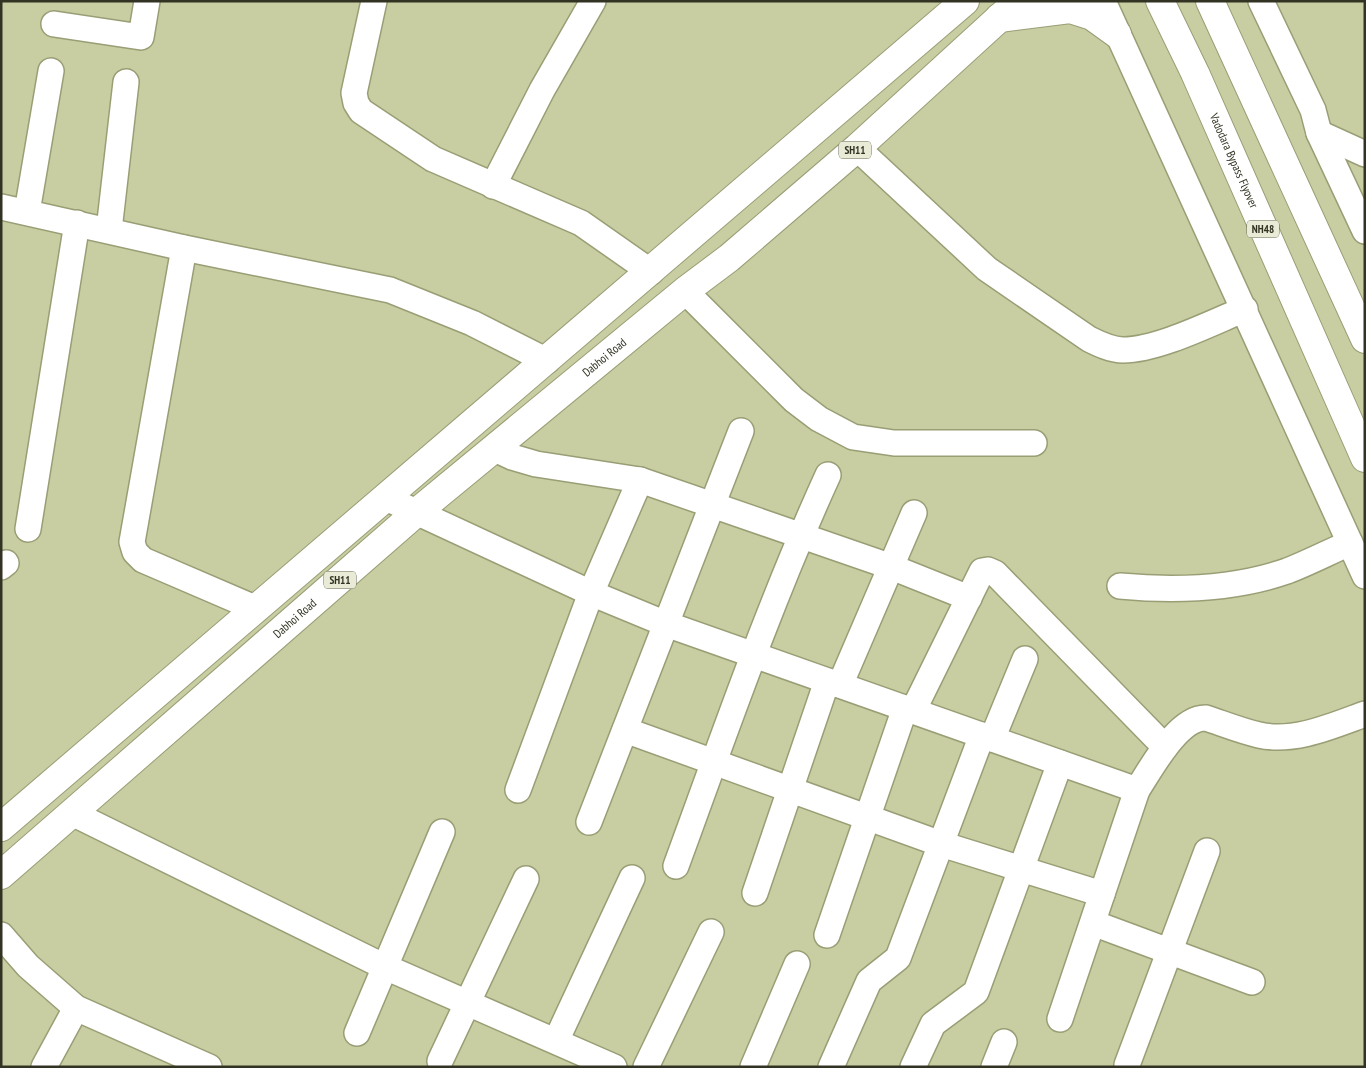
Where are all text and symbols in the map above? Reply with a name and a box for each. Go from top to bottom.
street label: Vadodara Bypass Flyover [1206,110,1262,211]
road number: SH11 [839,142,871,158]
road number: NH48 [1247,220,1279,238]
street label: Dabhoi Road [579,335,629,380]
road number: SH11 [324,572,356,588]
street label: Dabhoi Road [270,595,319,641]

